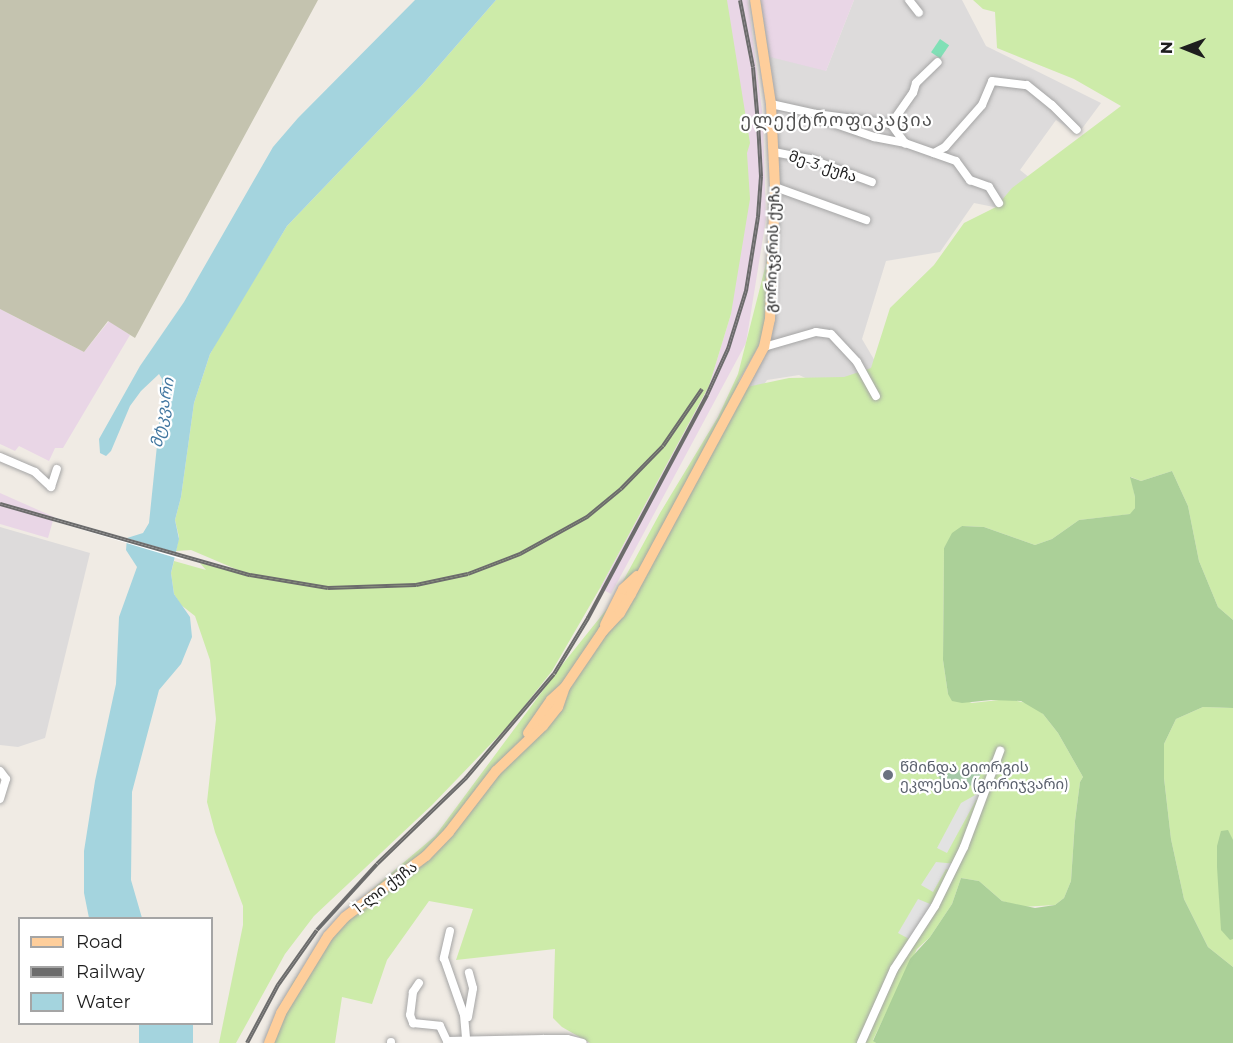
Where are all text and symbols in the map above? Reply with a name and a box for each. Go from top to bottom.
north arrow [1155,18,1215,78]
text: N [1157,41,1176,54]
district label: ელექტროფიკაცია [741,109,933,131]
street label: მე-3 ქუჩა [787,147,859,185]
street label: გორიჯვრის ქუჩა [761,185,783,313]
water label: მტკვარი [147,377,179,449]
place label: წმინდა გიორგის ეკლესია (გორიჯვარი) [900,757,1069,792]
marker: წმინდა გიორგის ეკლესია (გორიჯვარი) [881,768,895,782]
street label: 1-ლი ქუჩა [350,857,420,917]
legend [18,917,213,1025]
text: Road [76,931,123,953]
text: Railway [76,961,145,983]
text: Water [76,991,131,1013]

